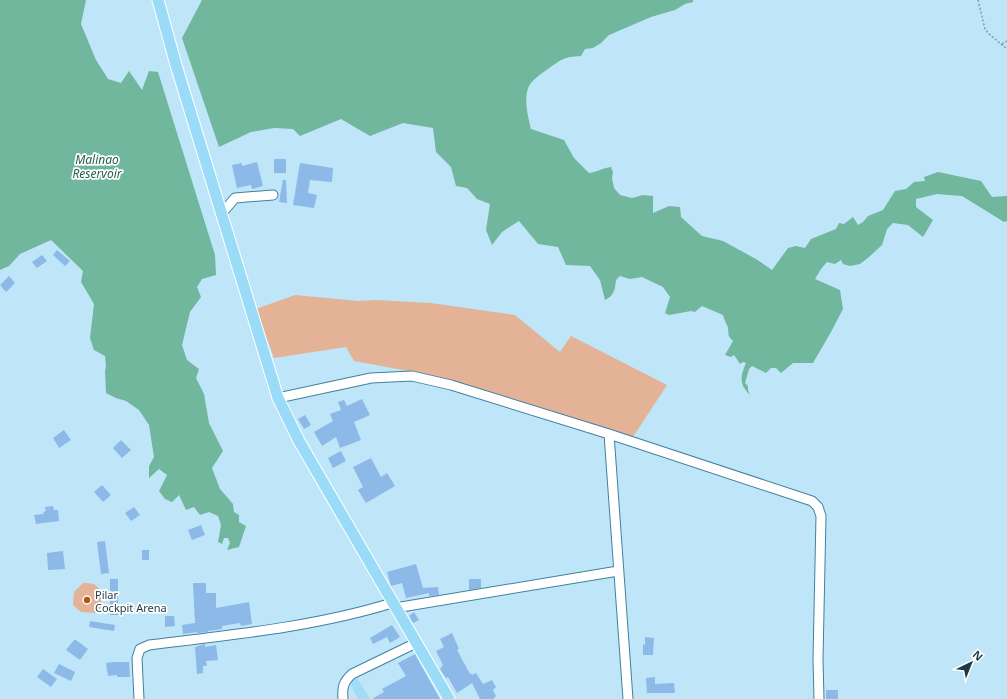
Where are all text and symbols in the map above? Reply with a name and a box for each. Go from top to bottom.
water label: Malinao Reservoir [72,151,123,182]
place label: Pilar Cockpit Arena [95,587,167,615]
marker: Pilar Cockpit Arena [82,595,92,605]
north arrow [951,643,991,683]
text: N [970,647,987,664]

